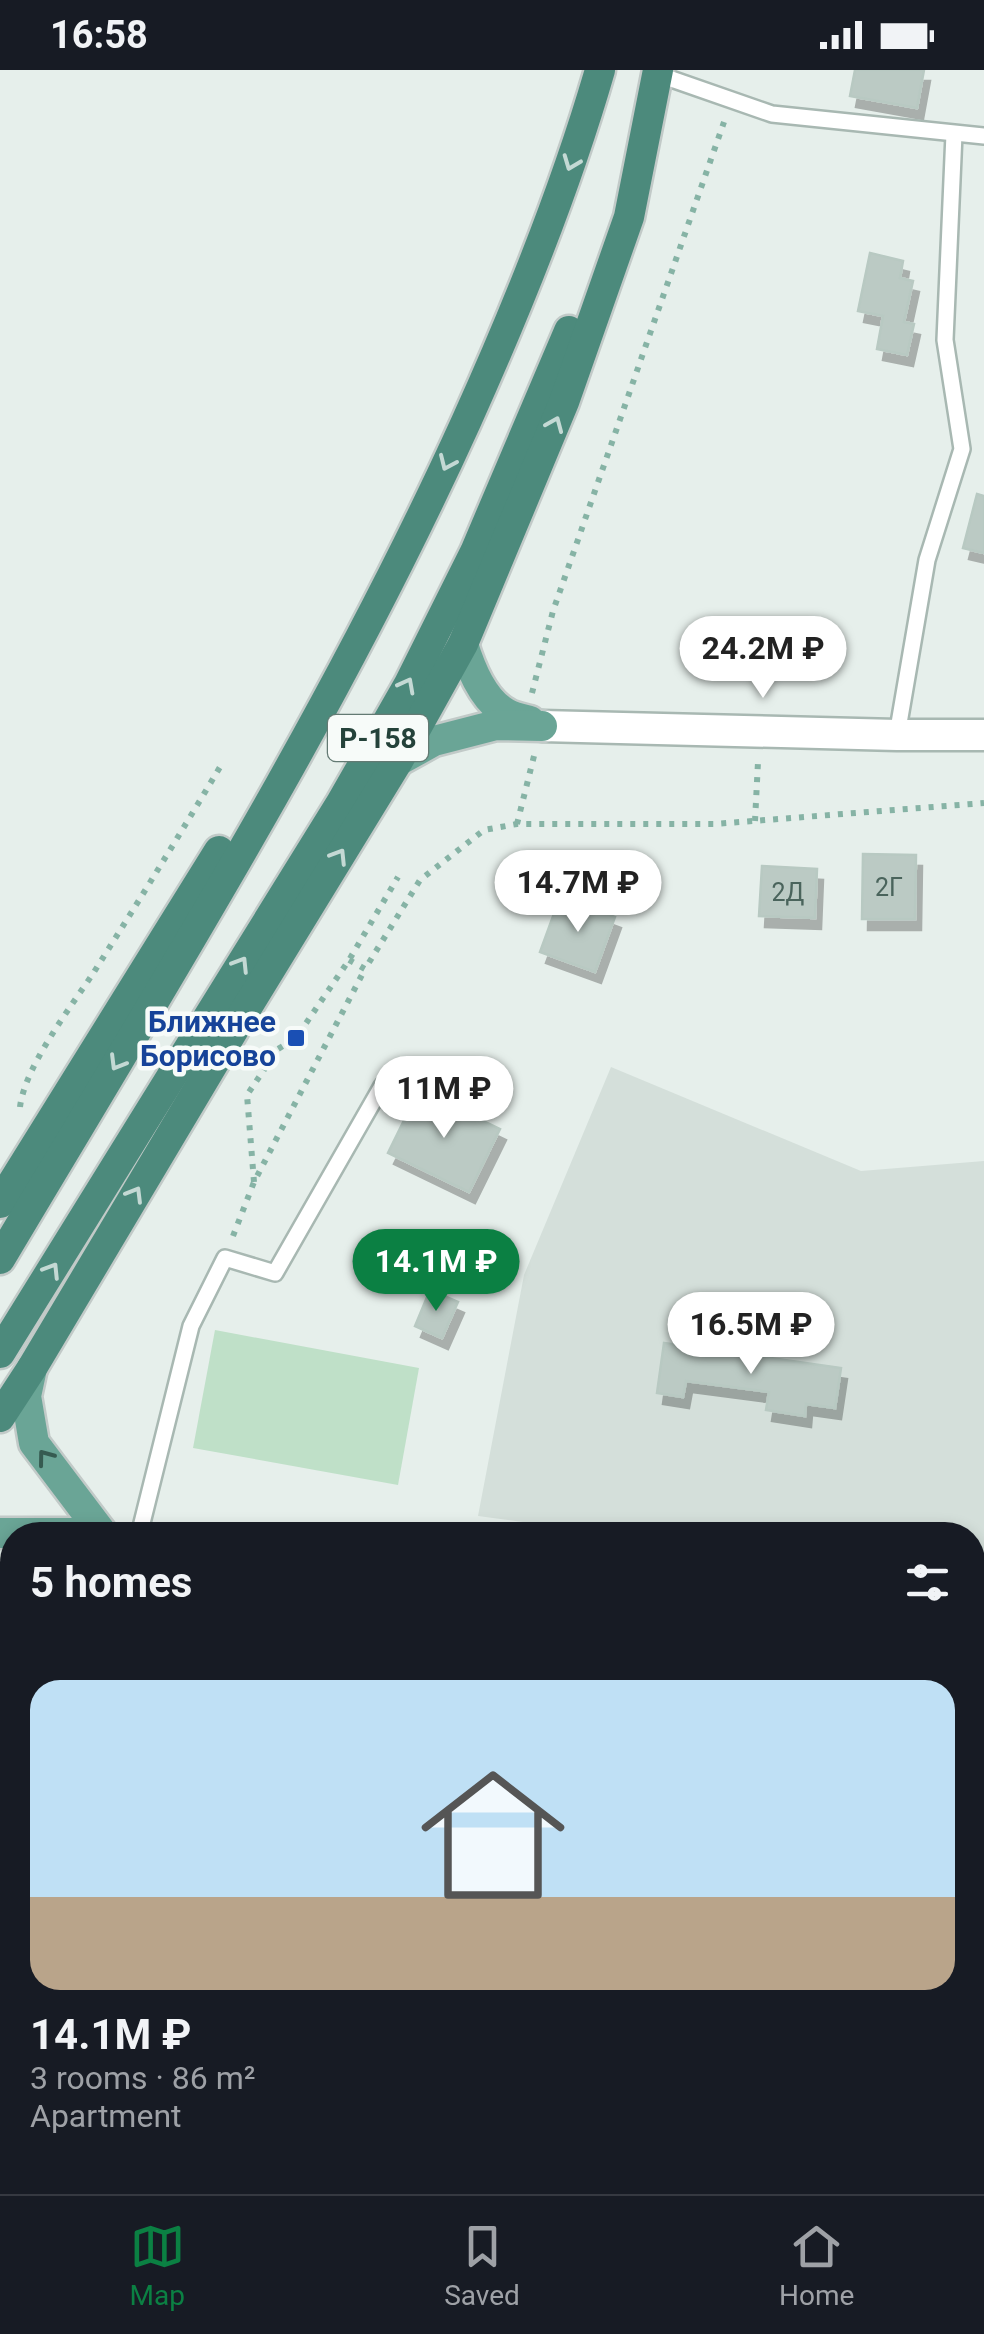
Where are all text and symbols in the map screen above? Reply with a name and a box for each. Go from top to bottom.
text: 16:58 [50,13,148,57]
one-way arrow [563,154,583,171]
one-way arrow [543,417,563,434]
one-way arrow [439,453,459,471]
pin: 24.2M ₽ [671,616,855,701]
text: 24.2M ₽ [702,629,824,667]
one-way arrow [395,678,415,696]
road number: Р-158 [328,715,428,761]
one-way arrow [327,849,346,867]
pin: 14.7M ₽ [486,850,670,935]
text: 14.7M ₽ [517,863,639,901]
house number: 2Г [875,873,903,902]
house number: 2Д [772,878,805,907]
one-way arrow [229,957,248,975]
place label: Ближнее Борисово [140,1004,276,1073]
marker: Ближнее Борисово [285,1027,307,1049]
one-way arrow [110,1052,129,1070]
pin: 11M ₽ [374,1056,514,1141]
text: 11M ₽ [396,1069,492,1107]
one-way arrow [123,1187,142,1205]
pin: 14.1M ₽ [344,1229,528,1314]
text: 14.1M ₽ [375,1242,497,1280]
one-way arrow [40,1263,59,1281]
pin: 16.5M ₽ [659,1292,843,1377]
text: 16.5M ₽ [690,1305,812,1343]
one-way arrow [40,1450,57,1468]
icon: filters [900,1555,955,1610]
text: 5 homes [30,1558,192,1607]
icon: home [403,1745,583,1925]
text: 14.1M ₽ [30,2010,191,2059]
text: 3 rooms · 86 m² [30,2059,255,2097]
text: Apartment [30,2097,182,2135]
tab: Map [130,2219,185,2312]
tab: Saved [444,2219,520,2312]
tab: Home [779,2219,854,2312]

